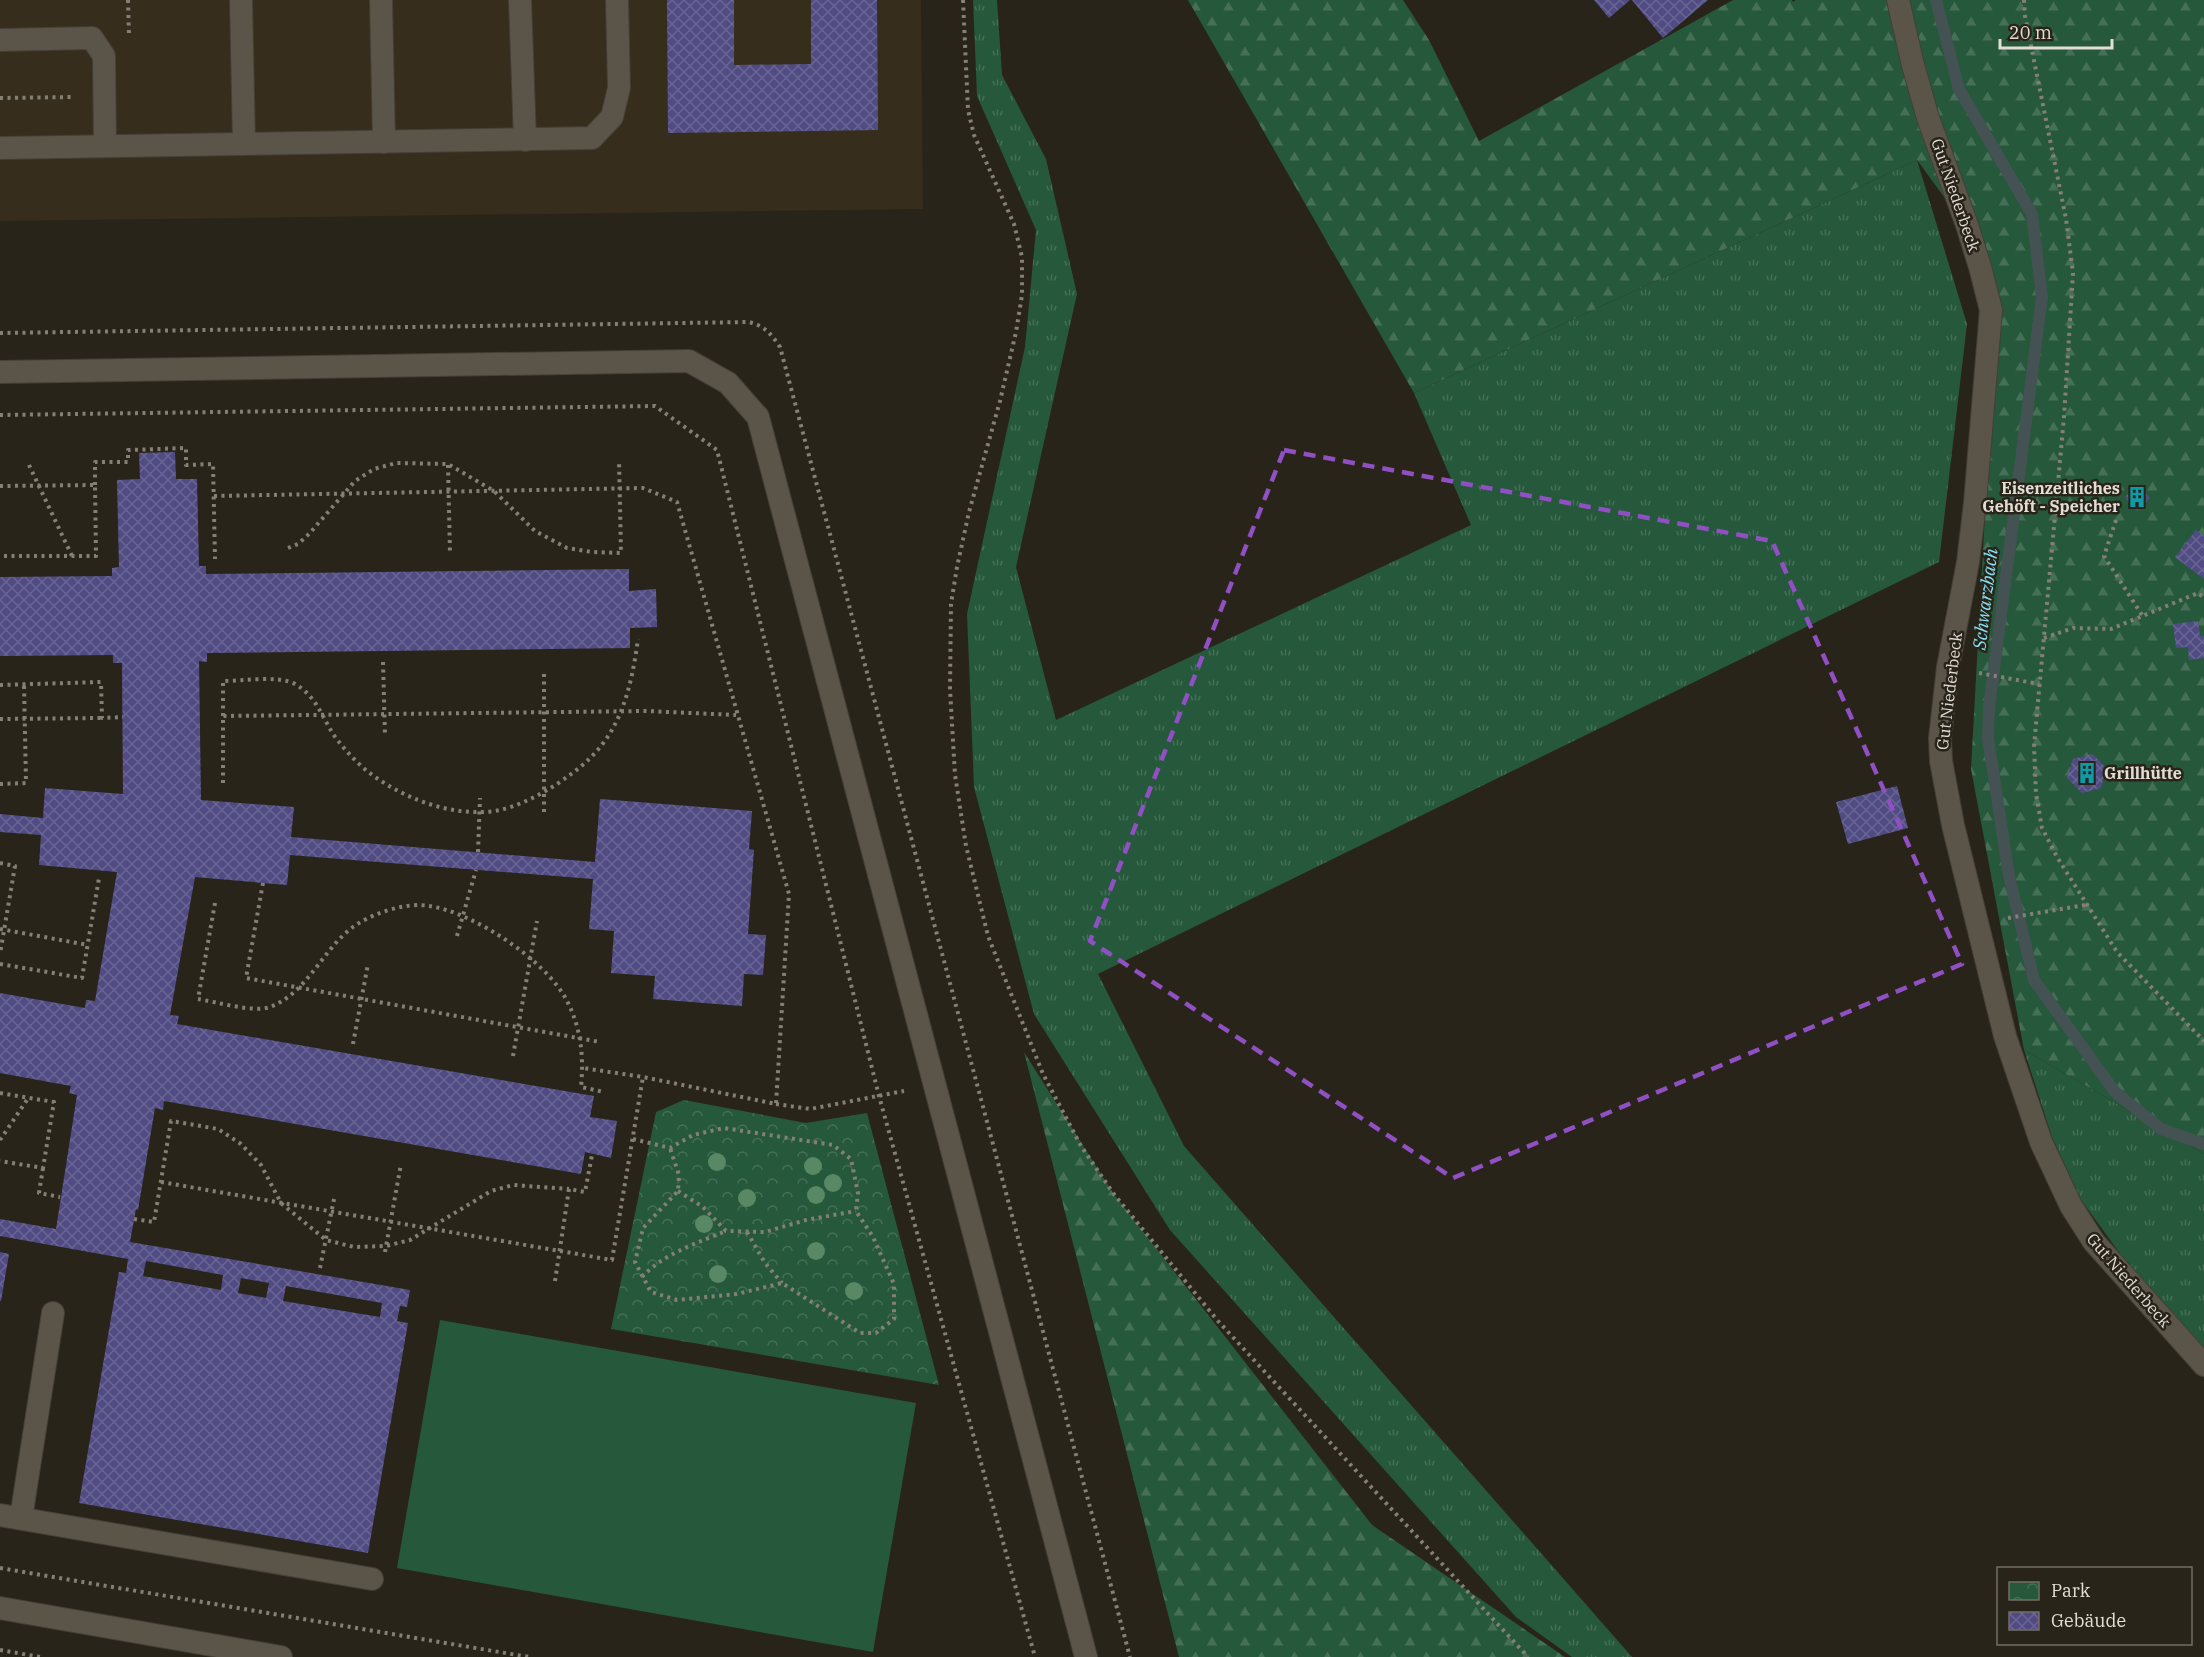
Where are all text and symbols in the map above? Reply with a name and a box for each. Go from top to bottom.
scale bar [2000,12,2112,50]
text: 20 m [2009,21,2052,44]
street label: Gut Niederbeck [1927,136,1985,255]
place label: Eisenzeitliches Gehöft - Speicher [1982,478,2120,516]
building icon: Eisenzeitliches Gehöft - Speicher [2125,485,2149,509]
water label: Schwarzbach [1967,547,2003,652]
street label: Gut Niederbeck [1932,630,1966,751]
building icon: Grillhütte [2075,761,2099,785]
place label: Grillhütte [2104,763,2182,783]
street label: Gut Niederbeck [2083,1229,2176,1332]
legend [1997,1567,2192,1645]
text: Park [2051,1579,2091,1602]
text: Gebäude [2051,1609,2126,1632]

